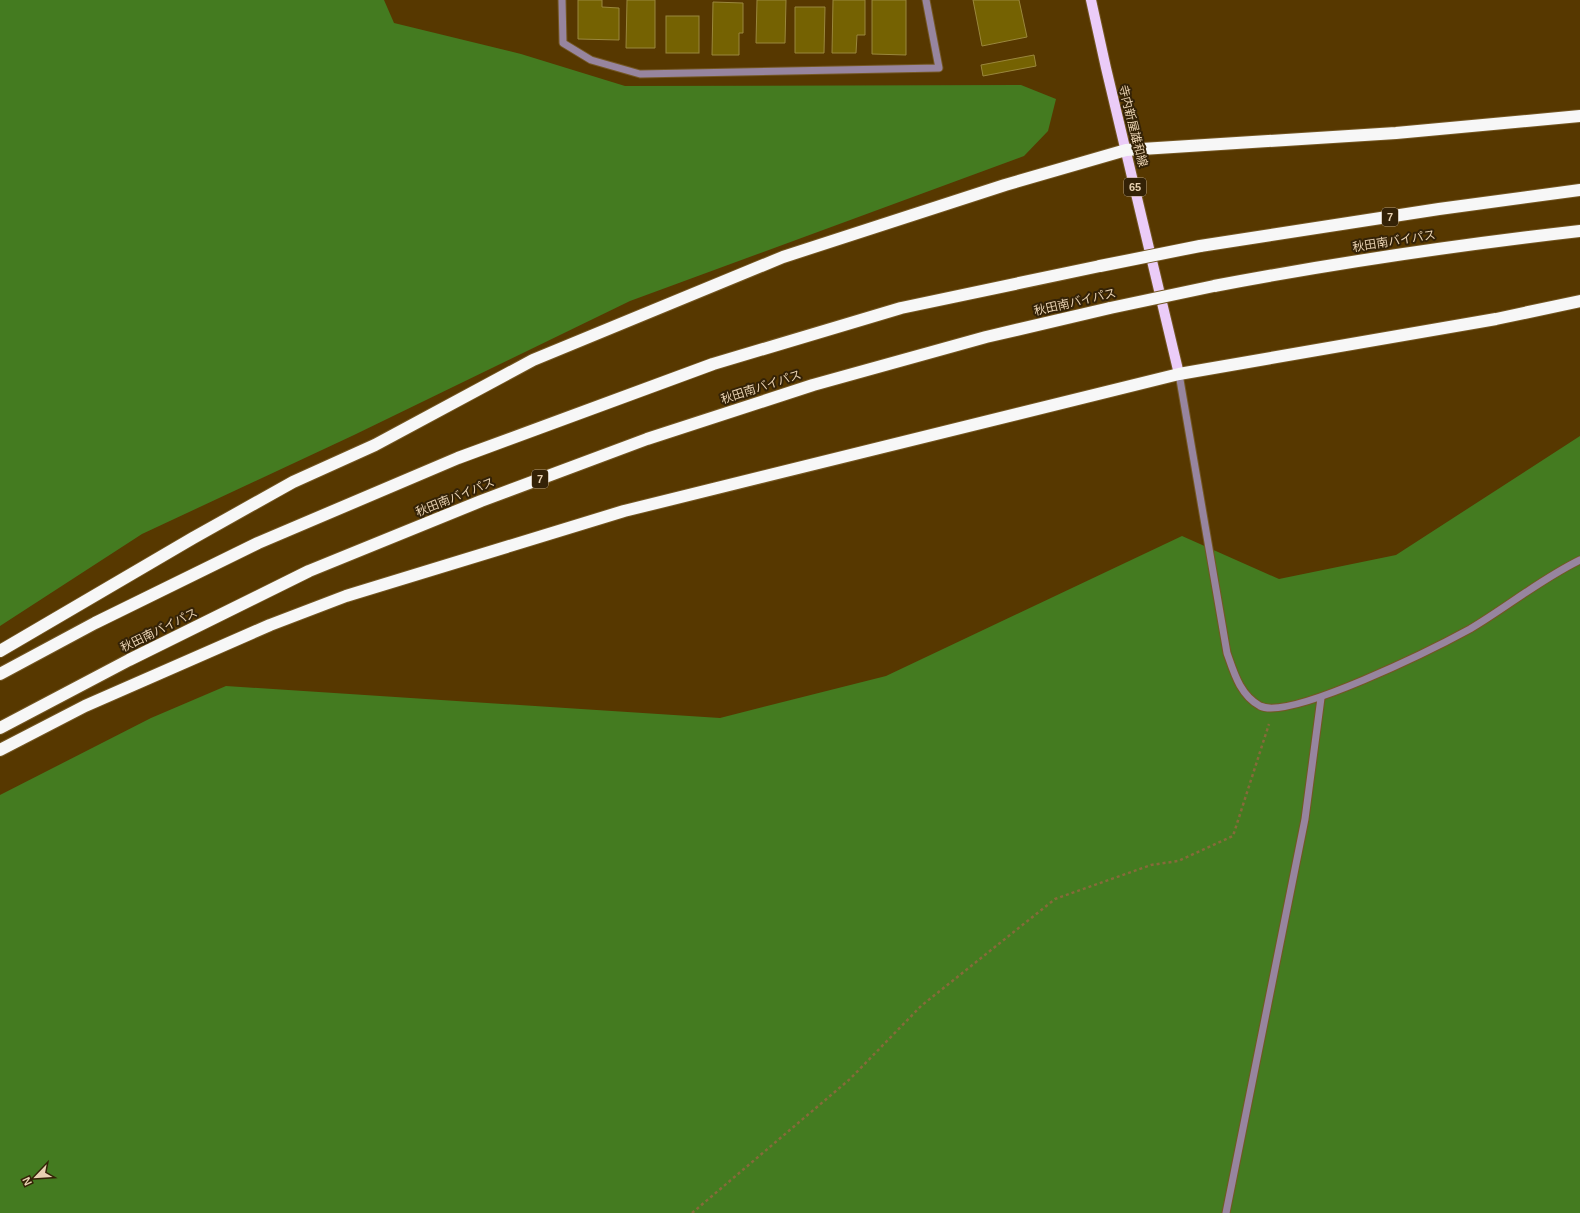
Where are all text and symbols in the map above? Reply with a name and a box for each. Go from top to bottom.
street label: 寺内新屋雄和線 [1116,84,1150,168]
road number: 65 [1124,178,1146,196]
road number: 7 [1382,208,1398,226]
street label: 秋田南バイパス [1352,228,1436,254]
street label: 秋田南バイパス [1033,286,1117,318]
street label: 秋田南バイパス [719,367,803,407]
road number: 7 [532,470,548,488]
street label: 秋田南バイパス [414,475,496,519]
street label: 秋田南バイパス [118,605,200,655]
north arrow [16,1157,56,1197]
text: N [20,1175,34,1187]

